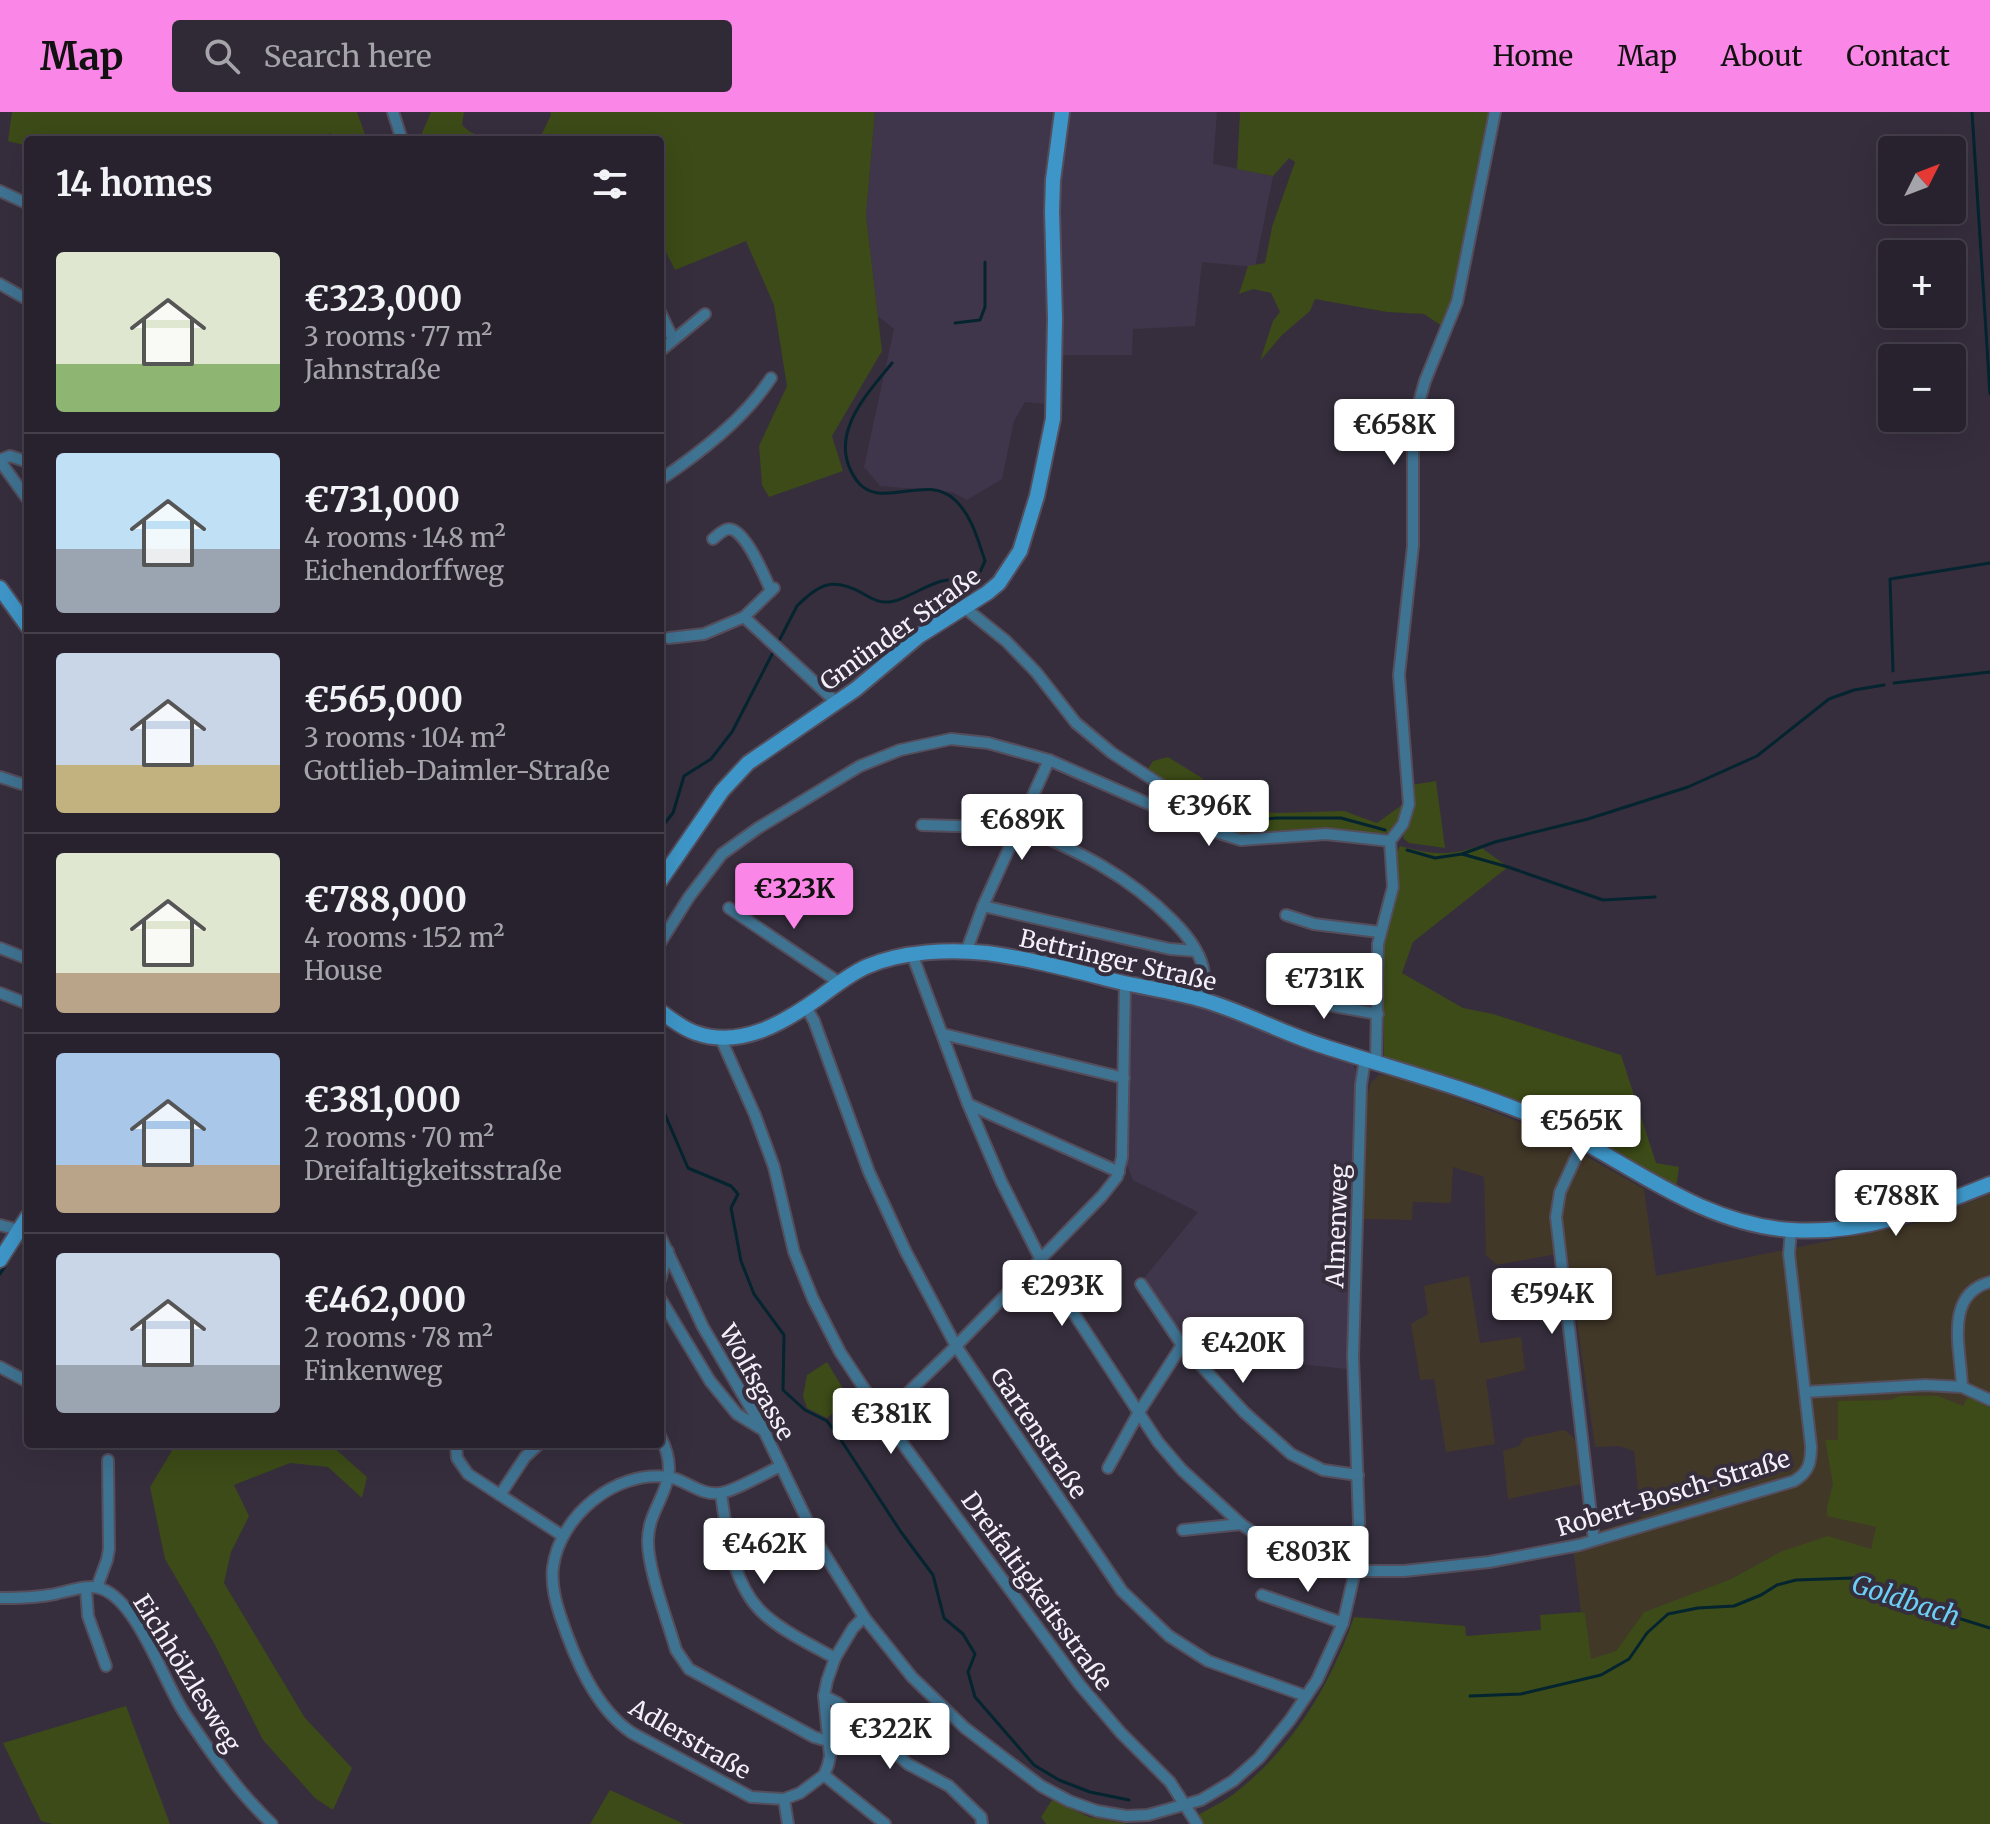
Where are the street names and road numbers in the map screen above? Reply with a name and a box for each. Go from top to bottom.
street label: Gmünder Straße [814,561,986,697]
street label: Bettringer Straße [1016,922,1220,998]
street label: Almenweg [1319,1163,1355,1289]
street label: Wolfsgasse [712,1318,802,1446]
street label: Gartenstraße [984,1361,1094,1505]
street label: Robert-Bosch-Straße [1552,1443,1794,1543]
street label: Dreifaltigkeitsstraße [955,1486,1119,1696]
street label: Eichhölzlesweg [126,1589,248,1758]
street label: Adlerstraße [623,1691,756,1786]

